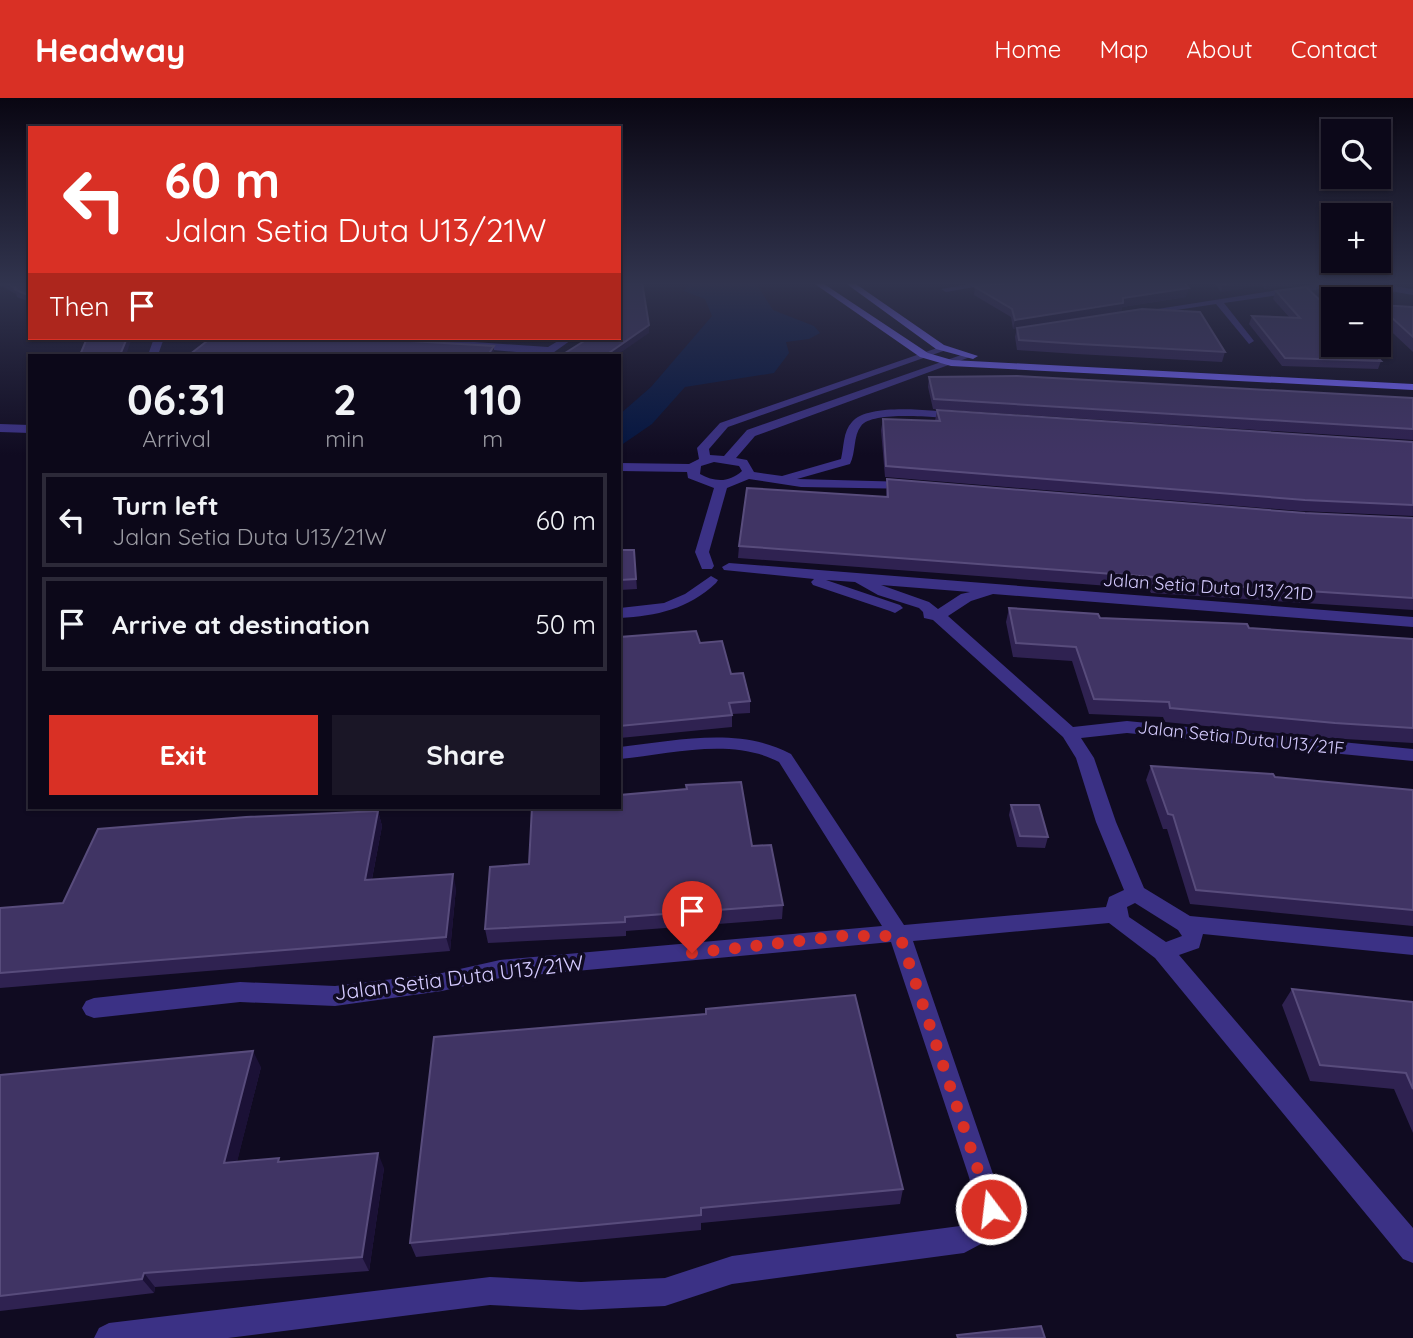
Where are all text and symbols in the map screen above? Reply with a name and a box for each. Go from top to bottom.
text: Headway [35,29,185,70]
text: Home [994,34,1061,64]
text: Map [1099,34,1148,64]
text: About [1186,34,1253,64]
text: Contact [1291,34,1378,64]
map controls [1321,119,1391,357]
button: search [1321,119,1391,189]
text: 60 m [164,149,280,210]
icon: left [49,154,140,245]
button: + [1321,203,1391,273]
text: Jalan Setia Duta U13/21W [164,210,546,250]
icon: arrive [123,287,161,325]
button: − [1321,287,1391,357]
text: Then [49,290,109,323]
text: 06:31 [127,373,226,426]
text: 2 [333,373,357,426]
text: 110 [464,373,522,426]
text: Arrival [142,424,211,453]
text: min [325,424,365,453]
text: m [482,424,503,453]
text: Turn left [112,489,219,522]
icon: left [53,501,91,539]
text: 60 m [536,504,596,537]
text: Jalan Setia Duta U13/21W [112,522,387,551]
street label: Jalan Setia Duta U13/21D [1102,568,1314,605]
icon: arrive [53,605,91,643]
text: Arrive at destination [112,608,370,641]
text: 50 m [536,608,596,641]
button: Exit [49,715,318,795]
button: Share [332,715,600,795]
street label: Jalan Setia Duta U13/21F [1136,715,1346,760]
pin [662,881,722,953]
icon: arrive [673,892,711,930]
street label: Jalan Setia Duta U13/21W [333,949,585,1005]
position arrow [954,1172,1028,1246]

